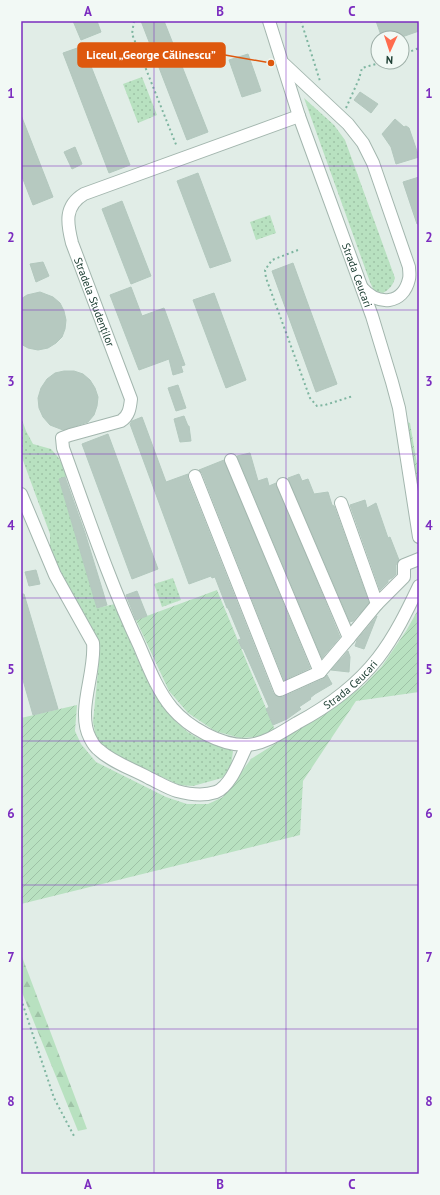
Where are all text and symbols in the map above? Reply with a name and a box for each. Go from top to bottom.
text: A [84,3,92,20]
text: B [216,3,224,20]
text: C [348,3,356,20]
north arrow [370,30,410,70]
callout: Liceul „George Călinescu” [78,43,225,67]
text: Liceul „George Călinescu” [86,47,216,62]
text: N [385,53,393,67]
text: 1 [7,85,15,102]
text: 1 [425,85,433,102]
text: 2 [7,229,15,246]
text: 2 [425,229,433,246]
street label: Strada Ceucari [339,241,375,309]
street label: Stradela Studenților [71,255,118,349]
text: 3 [7,373,15,390]
text: 3 [425,373,433,390]
text: 4 [7,517,15,534]
text: 4 [425,517,433,534]
street label: Strada Ceucari [321,657,380,712]
text: 5 [7,661,15,678]
text: 5 [425,661,433,678]
text: 6 [7,805,15,822]
text: 6 [425,805,433,822]
text: 7 [7,949,15,966]
text: 7 [425,949,433,966]
text: 8 [7,1093,15,1110]
text: 8 [425,1093,433,1110]
text: A [84,1176,92,1193]
text: B [216,1176,224,1193]
text: C [348,1176,356,1193]

